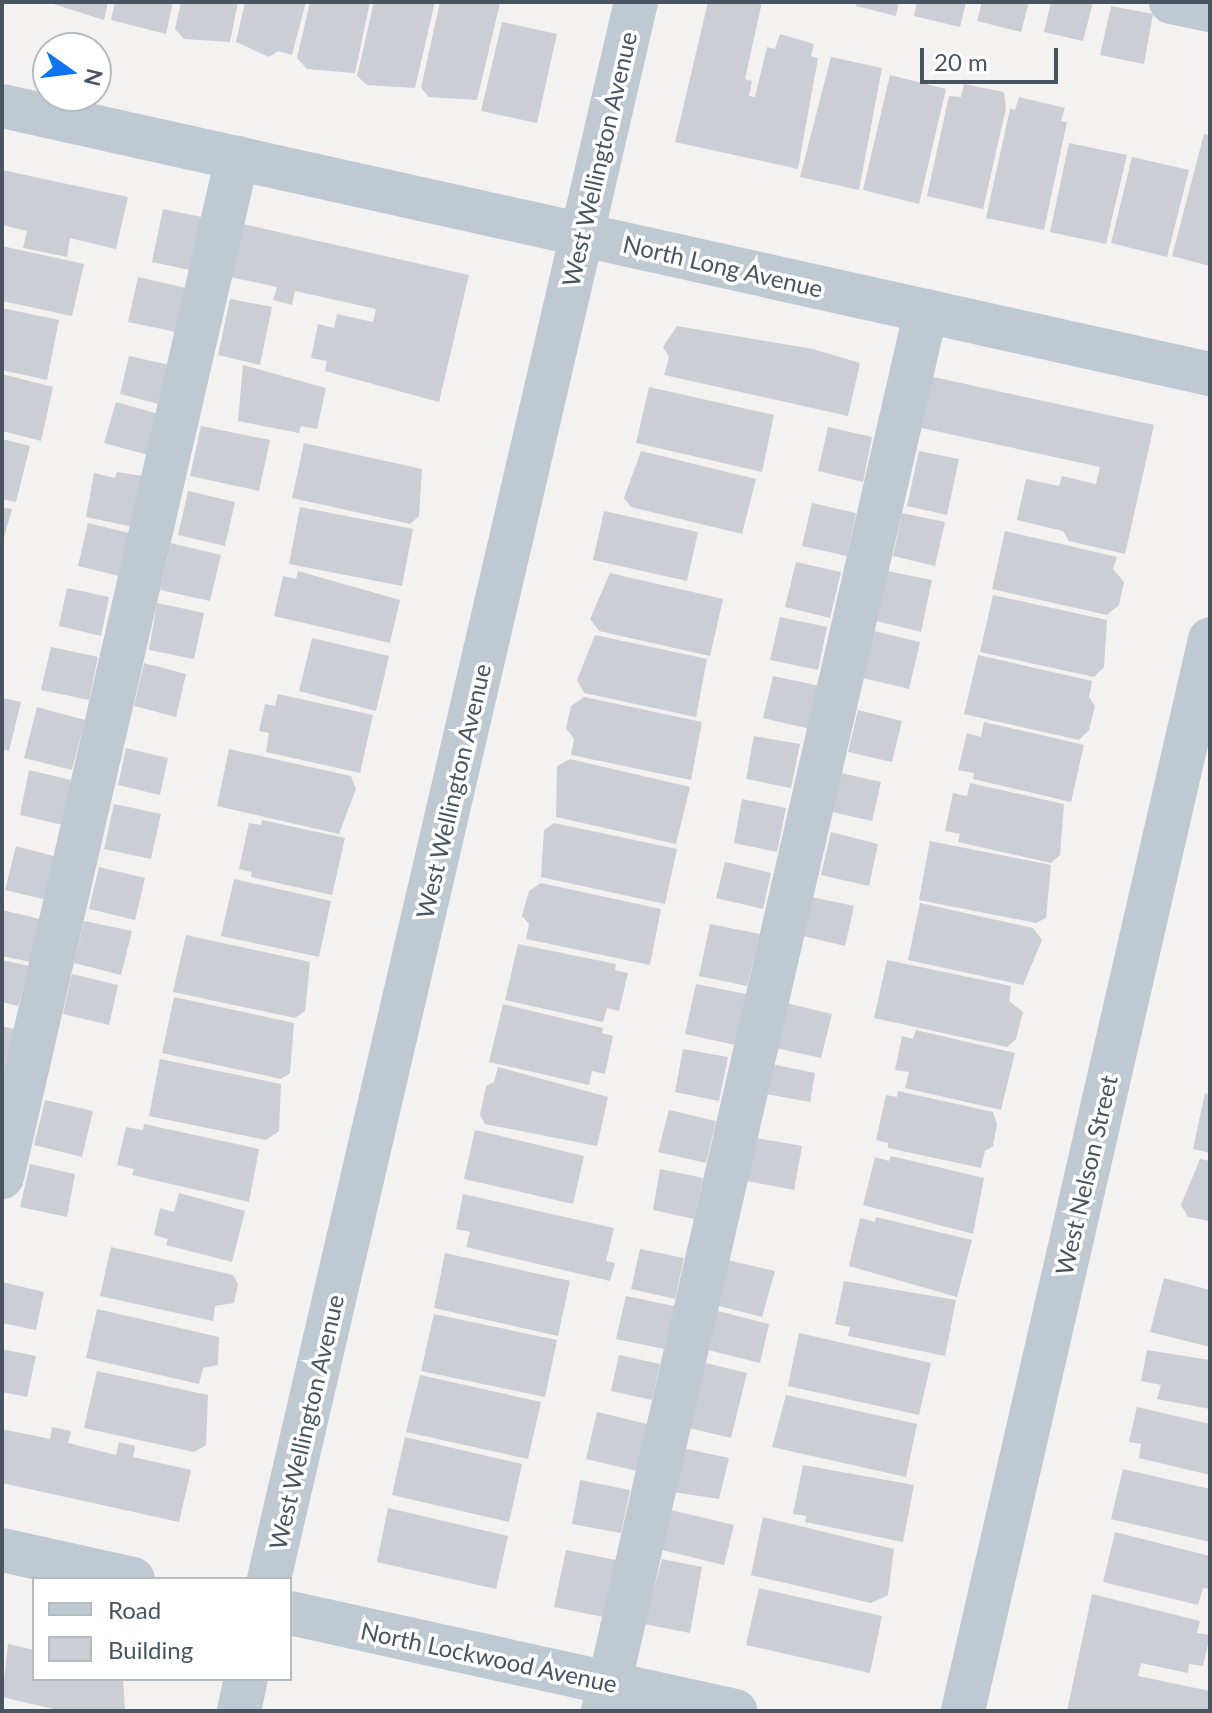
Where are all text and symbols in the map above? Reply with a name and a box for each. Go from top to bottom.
street label: West Wellington Avenue [556,28,642,290]
north arrow [32,32,112,112]
scale bar [924,32,1062,82]
text: 20 m [934,47,988,76]
text: N [79,66,109,89]
street label: North Long Avenue [620,229,826,303]
street label: West Wellington Avenue [410,660,496,922]
street label: West Nelson Street [1049,1072,1123,1278]
street label: West Wellington Avenue [263,1291,349,1553]
legend [32,1577,292,1681]
text: Road [108,1595,161,1624]
street label: North Lockwood Avenue [358,1616,620,1698]
text: Building [108,1635,193,1664]

